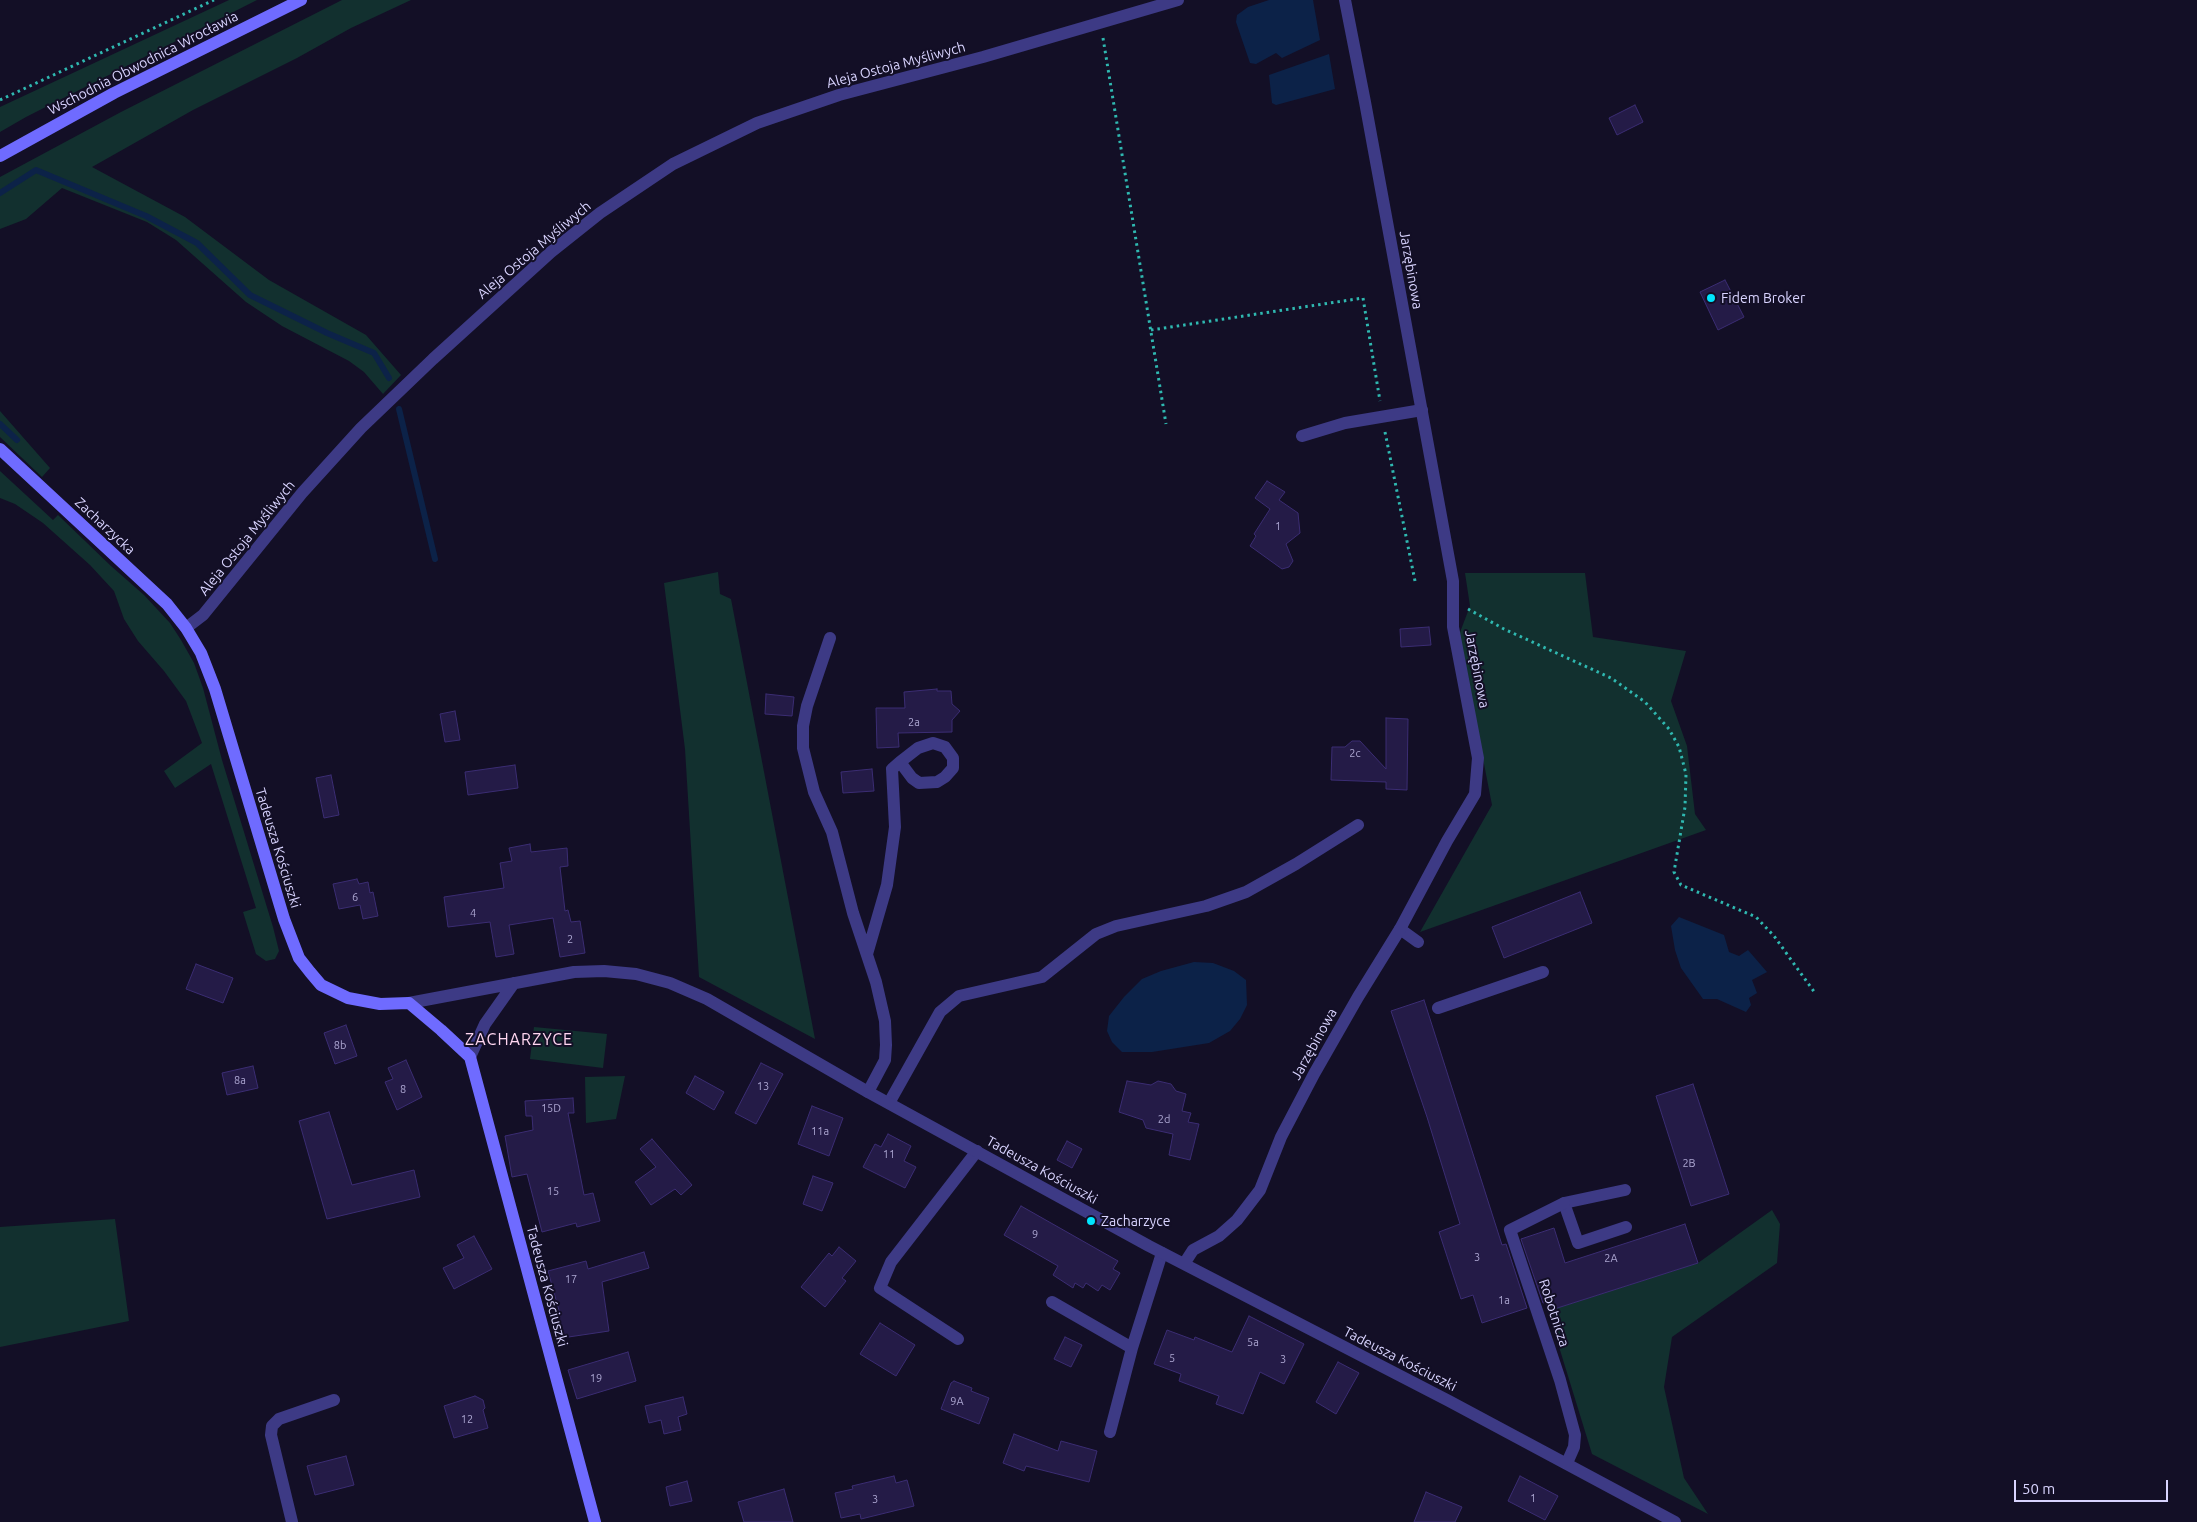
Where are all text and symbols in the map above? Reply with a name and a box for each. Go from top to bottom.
street label: Wschodnia Obwodnica Wrocławia [45,8,241,118]
street label: Aleja Ostoja Myśliwych [825,38,967,92]
street label: Aleja Ostoja Myśliwych [474,198,594,302]
street label: Jarzębinowa [1396,230,1426,310]
place label: Fidem Broker [1721,290,1805,306]
marker: Fidem Broker [1705,292,1717,304]
street label: Aleja Ostoja Myśliwych [195,477,299,599]
street label: Zacharzycka [71,494,139,558]
house number: 1 [1275,519,1281,533]
street label: Jarzębinowa [1461,628,1493,710]
house number: 2a [908,715,920,729]
house number: 2c [1349,746,1361,760]
street label: Tadeusza Kościuszki [252,786,304,910]
house number: 6 [352,890,358,904]
house number: 4 [470,906,476,920]
house number: 2 [567,932,573,946]
street label: Jarzębinowa [1287,1005,1341,1083]
district label: ZACHARZYCE [464,1030,574,1050]
house number: 8b [334,1038,346,1052]
house number: 8a [234,1073,246,1087]
house number: 13 [757,1079,769,1093]
house number: 8 [400,1082,406,1096]
house number: 15D [541,1101,561,1115]
house number: 2d [1158,1112,1170,1126]
house number: 11a [811,1124,829,1138]
street label: Tadeusza Kościuszki [983,1132,1101,1208]
house number: 11 [883,1147,895,1161]
house number: 2B [1682,1156,1696,1170]
house number: 15 [547,1184,559,1198]
place label: Zacharzyce [1101,1213,1171,1229]
marker: Zacharzyce [1085,1215,1097,1227]
street label: Tadeusza Kościuszki [523,1224,571,1348]
house number: 9 [1032,1227,1038,1241]
house number: 3 [1474,1250,1480,1264]
house number: 2A [1604,1251,1618,1265]
house number: 17 [565,1272,577,1286]
street label: Robotnicza [1535,1277,1573,1349]
house number: 1a [1498,1293,1510,1307]
street label: Tadeusza Kościuszki [1341,1323,1459,1395]
house number: 5a [1247,1335,1259,1349]
house number: 5 [1169,1351,1175,1365]
house number: 3 [1280,1352,1286,1366]
house number: 19 [590,1371,602,1385]
house number: 9A [950,1394,964,1408]
house number: 12 [461,1412,473,1426]
scale bar [2017,1470,2171,1502]
text: 50 m [2022,1480,2055,1497]
house number: 1 [1530,1491,1536,1505]
house number: 3 [872,1492,878,1506]

